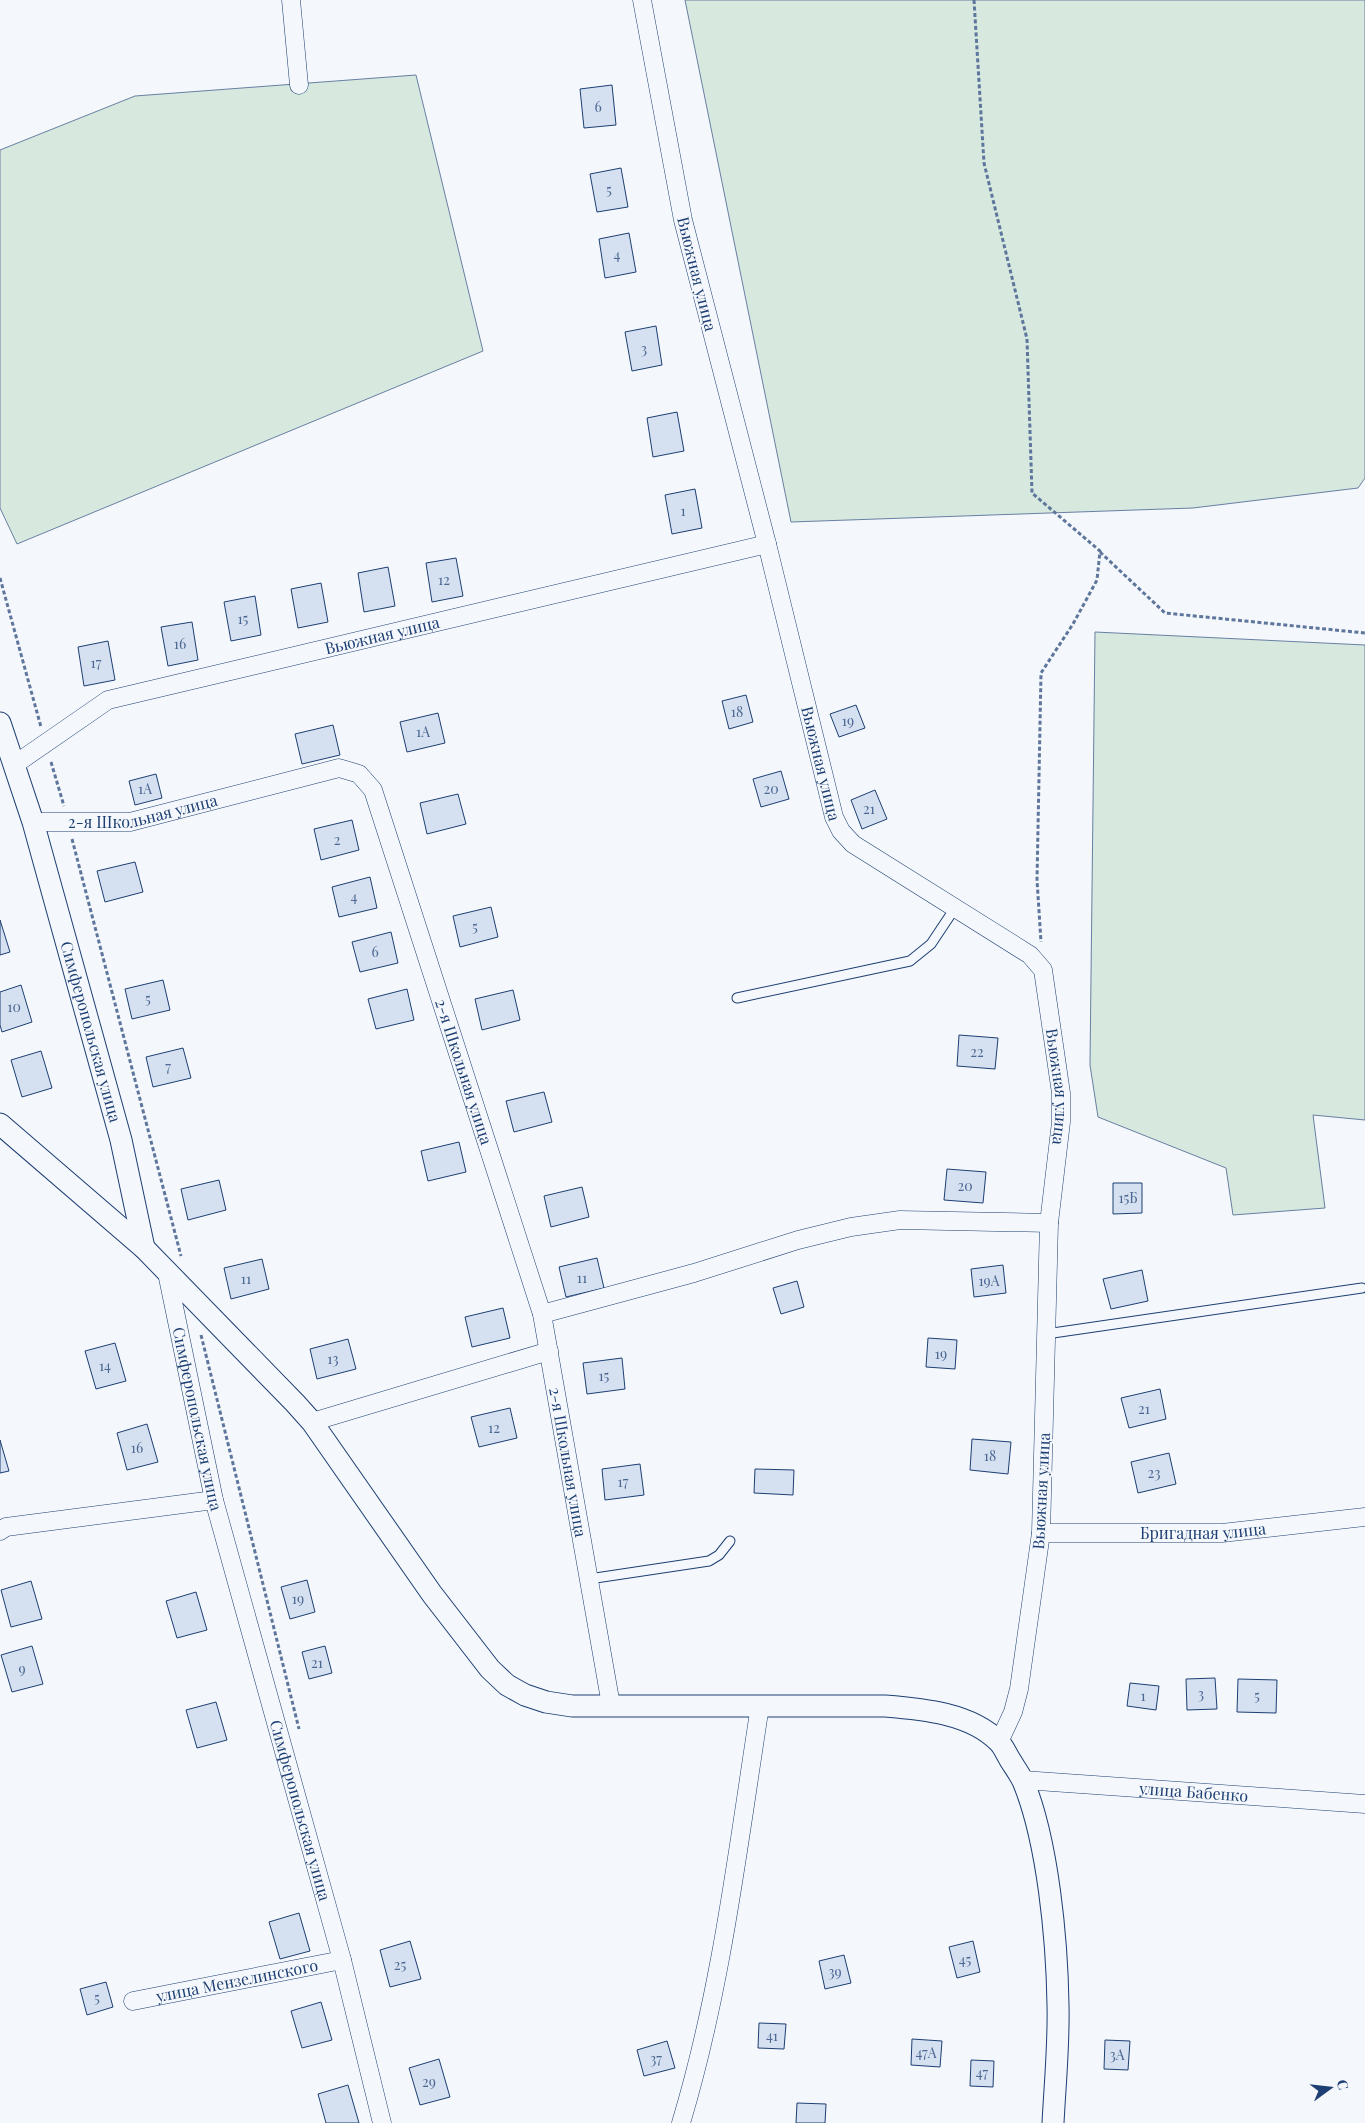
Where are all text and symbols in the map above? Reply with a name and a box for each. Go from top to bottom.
house number: 6 [594,97,602,116]
house number: 5 [606,180,612,199]
street label: Вьюжная улица [673,214,722,333]
house number: 4 [614,245,621,264]
house number: 3 [641,339,647,358]
house number: 1 [680,501,686,520]
house number: 12 [438,570,450,589]
house number: 15 [238,609,249,628]
street label: Вьюжная улица [323,611,442,658]
house number: 16 [174,634,186,653]
house number: 17 [91,653,102,672]
house number: 18 [731,702,743,721]
street label: Вьюжная улица [797,704,846,823]
house number: 19 [842,711,854,730]
house number: 1А [416,722,430,741]
house number: 1А [138,779,152,798]
house number: 20 [763,779,779,798]
street label: 2-я Школьная улица [68,789,220,832]
house number: 21 [863,799,875,818]
house number: 2 [334,830,341,849]
house number: 4 [351,887,358,906]
house number: 5 [472,917,478,936]
street label: Симферопольская улица [56,939,127,1125]
house number: 6 [371,942,379,961]
house number: 5 [145,989,151,1008]
street label: 2-я Школьная улица [431,996,498,1147]
house number: 10 [7,997,21,1016]
street label: Вьюжная улица [1042,1027,1072,1146]
house number: 22 [970,1042,984,1061]
house number: 7 [165,1057,171,1076]
house number: 20 [957,1176,973,1195]
house number: 15Б [1118,1188,1138,1207]
house number: 11 [577,1268,587,1287]
house number: 11 [241,1269,251,1288]
house number: 19А [978,1271,1000,1290]
street label: Симферопольская улица [168,1325,227,1513]
house number: 19 [935,1344,947,1363]
house number: 13 [327,1349,339,1368]
house number: 14 [99,1356,111,1375]
house number: 15 [599,1366,610,1385]
street label: 2-я Школьная улица [545,1385,592,1539]
house number: 21 [1138,1399,1150,1418]
house number: 12 [488,1418,500,1437]
street label: Вьюжная улица [1027,1432,1054,1550]
house number: 16 [131,1438,143,1457]
house number: 18 [984,1446,996,1465]
house number: 23 [1147,1463,1161,1482]
house number: 17 [618,1472,629,1491]
street label: Бригадная улица [1140,1517,1267,1543]
house number: 19 [292,1589,304,1608]
house number: 21 [311,1653,323,1672]
house number: 9 [18,1659,26,1678]
house number: 3 [1198,1684,1204,1703]
house number: 1 [1140,1686,1146,1705]
house number: 5 [1254,1686,1260,1705]
street label: Симферопольская улица [266,1717,336,1903]
street label: улица Бабенко [1137,1777,1249,1806]
house number: 45 [959,1950,972,1969]
street label: улица Мензелинского [153,1954,320,2006]
house number: 25 [394,1955,406,1974]
house number: 39 [828,1962,842,1981]
house number: 5 [94,1988,100,2007]
house number: 41 [766,2026,778,2045]
house number: 47А [915,2043,937,2062]
house number: 3А [1109,2045,1125,2064]
house number: 37 [650,2049,662,2068]
house number: 47 [976,2063,989,2082]
north arrow [1305,2063,1355,2113]
house number: 29 [422,2072,436,2091]
text: С [1333,2077,1354,2092]

